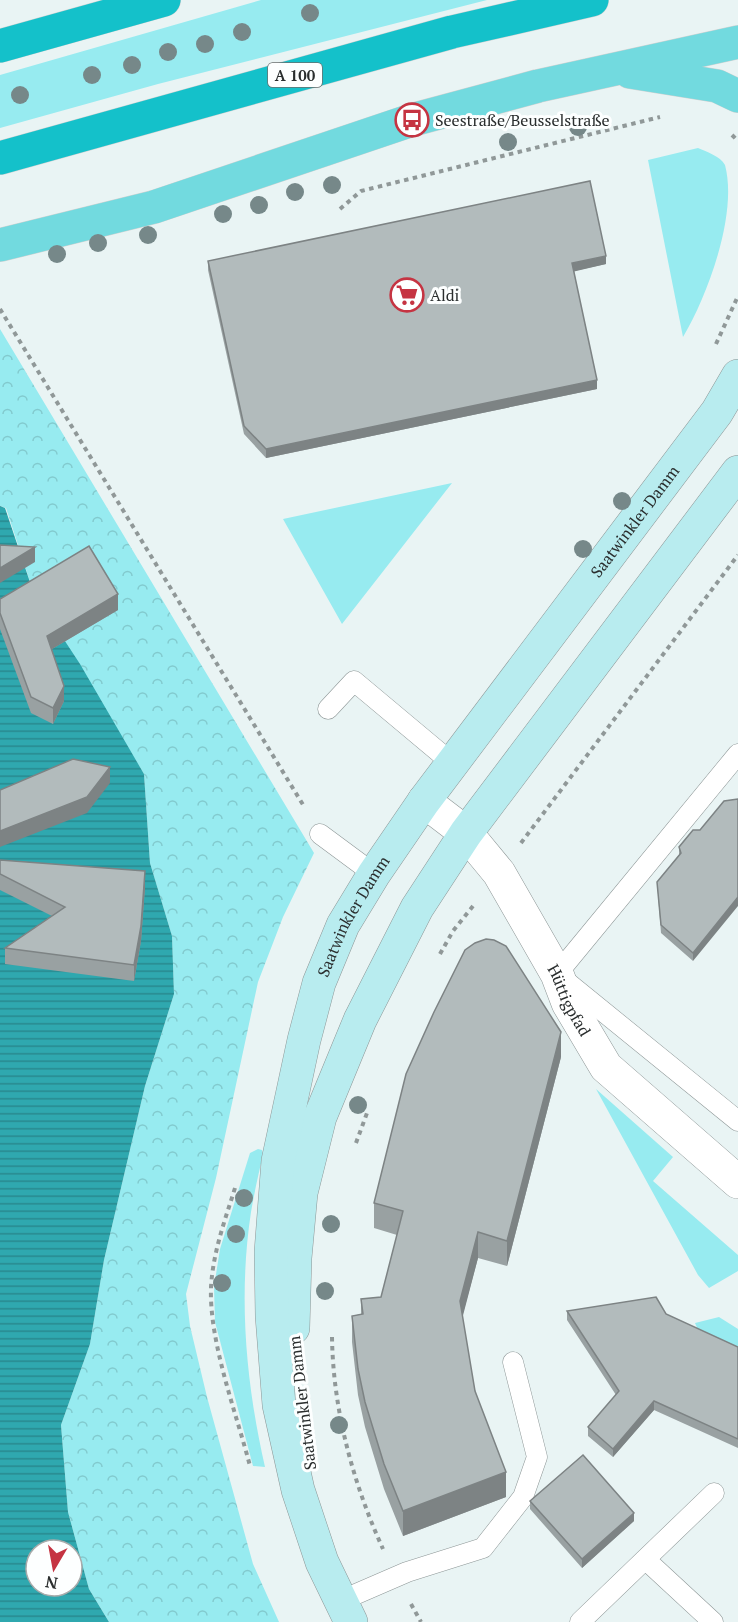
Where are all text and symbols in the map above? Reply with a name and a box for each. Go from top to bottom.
road number: A 100 [268,63,322,87]
bus stop icon: Seestraße/Beusselstraße [394,102,430,138]
place label: Seestraße/Beusselstraße [435,109,610,131]
supermarket icon: Aldi [389,277,425,313]
place label: Aldi [430,284,460,306]
street label: Saatwinkler Damm [585,461,684,582]
street label: Saatwinkler Damm [312,851,395,980]
street label: Hüttigpfad [543,960,596,1040]
street label: Saatwinkler Damm [283,1335,321,1471]
north arrow [24,1538,84,1598]
text: N [44,1571,59,1595]

